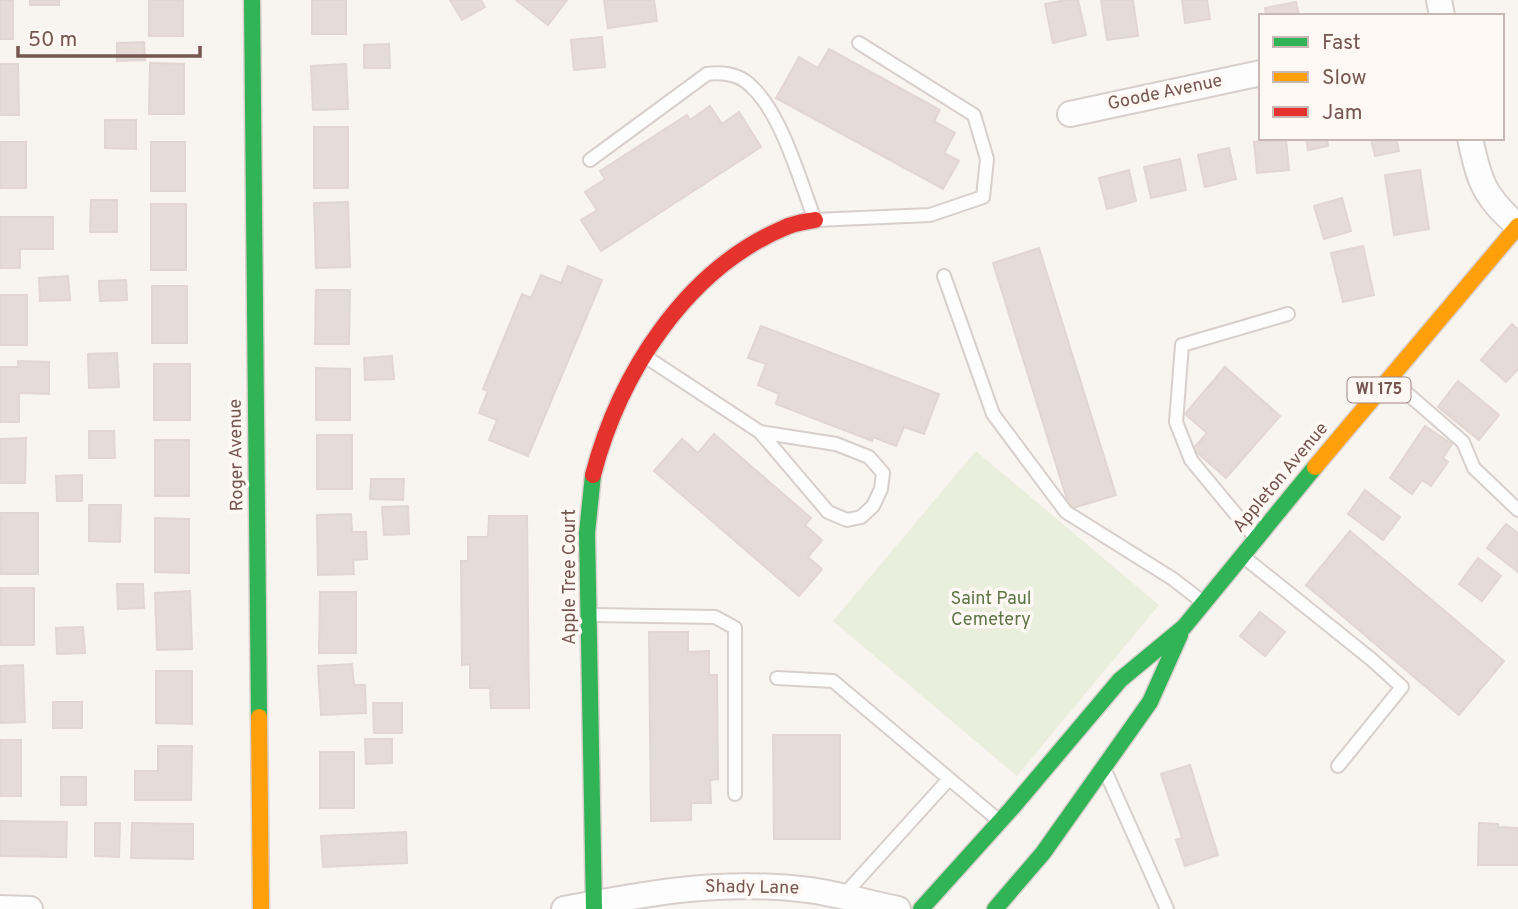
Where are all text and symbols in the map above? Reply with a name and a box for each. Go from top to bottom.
scale bar [18,14,200,58]
legend [1259,14,1504,140]
text: 50 m [28,27,77,54]
text: Fast [1322,30,1361,57]
text: Slow [1322,65,1367,92]
street label: Goode Avenue [1106,70,1224,116]
text: Jam [1322,100,1363,127]
road number: WI 175 [1348,378,1410,402]
street label: Roger Avenue [225,399,249,511]
street label: Appleton Avenue [1228,418,1334,538]
street label: Apple Tree Court [559,509,582,645]
park label: Saint Paul Cemetery [950,588,1032,632]
street label: Shady Lane [705,876,799,900]

